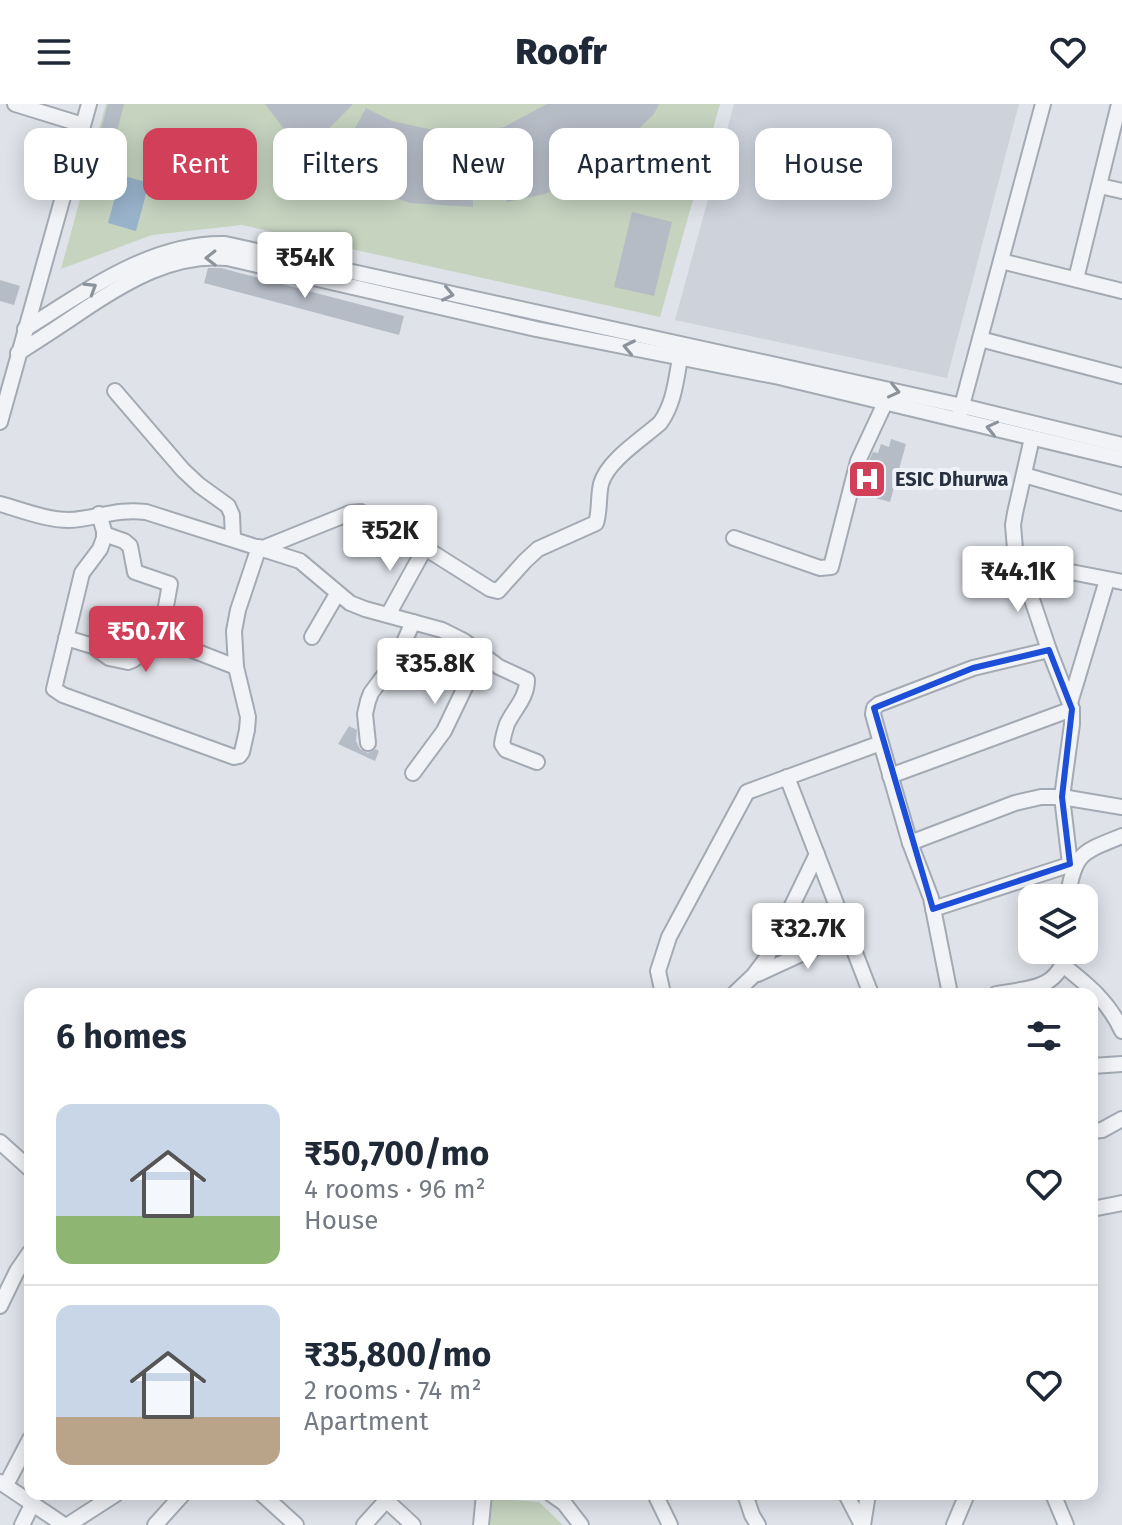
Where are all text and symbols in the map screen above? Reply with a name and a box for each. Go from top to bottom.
icon: menu [32,30,76,74]
text: Roofr [515,30,607,74]
icon: heart [1046,30,1090,74]
chip: Buy [24,128,127,200]
chip: Rent [143,128,257,200]
chip: Filters [273,128,407,200]
chip: New [423,128,533,200]
chip: Apartment [549,128,739,200]
chip: House [755,128,892,200]
pin: ₹54K [258,232,352,300]
text: ₹54K [275,242,335,273]
one-way arrow [204,249,216,266]
one-way arrow [82,282,97,298]
one-way arrow [441,285,455,302]
one-way arrow [622,339,636,356]
one-way arrow [887,382,900,399]
one-way arrow [985,420,999,437]
hospital icon: ESIC Dhurwa [846,458,888,500]
place label: ESIC Dhurwa [895,467,1009,491]
pin: ₹52K [343,505,437,573]
text: ₹52K [361,515,419,546]
pin: ₹44.1K [953,546,1083,614]
text: ₹44.1K [980,556,1056,587]
pin: ₹50.7K [81,606,211,674]
text: ₹50.7K [107,616,185,647]
pin: ₹35.8K [370,638,500,706]
text: ₹35.8K [395,648,475,679]
map controls [1018,884,1098,964]
button: layers [1018,884,1098,964]
pin: ₹32.7K [743,903,873,971]
text: ₹32.7K [770,913,846,944]
icon: filters [1022,1014,1066,1058]
text: 6 homes [56,1016,187,1057]
text: ₹50,700/mo [304,1133,489,1174]
icon: home [120,1136,216,1232]
icon: heart [1022,1162,1066,1206]
text: 4 rooms · 96 m² [304,1174,486,1205]
text: House [304,1205,378,1236]
text: ₹35,800/mo [304,1334,491,1375]
icon: home [120,1337,216,1433]
icon: heart [1022,1363,1066,1407]
text: 2 rooms · 74 m² [304,1375,482,1406]
text: Apartment [304,1406,429,1437]

